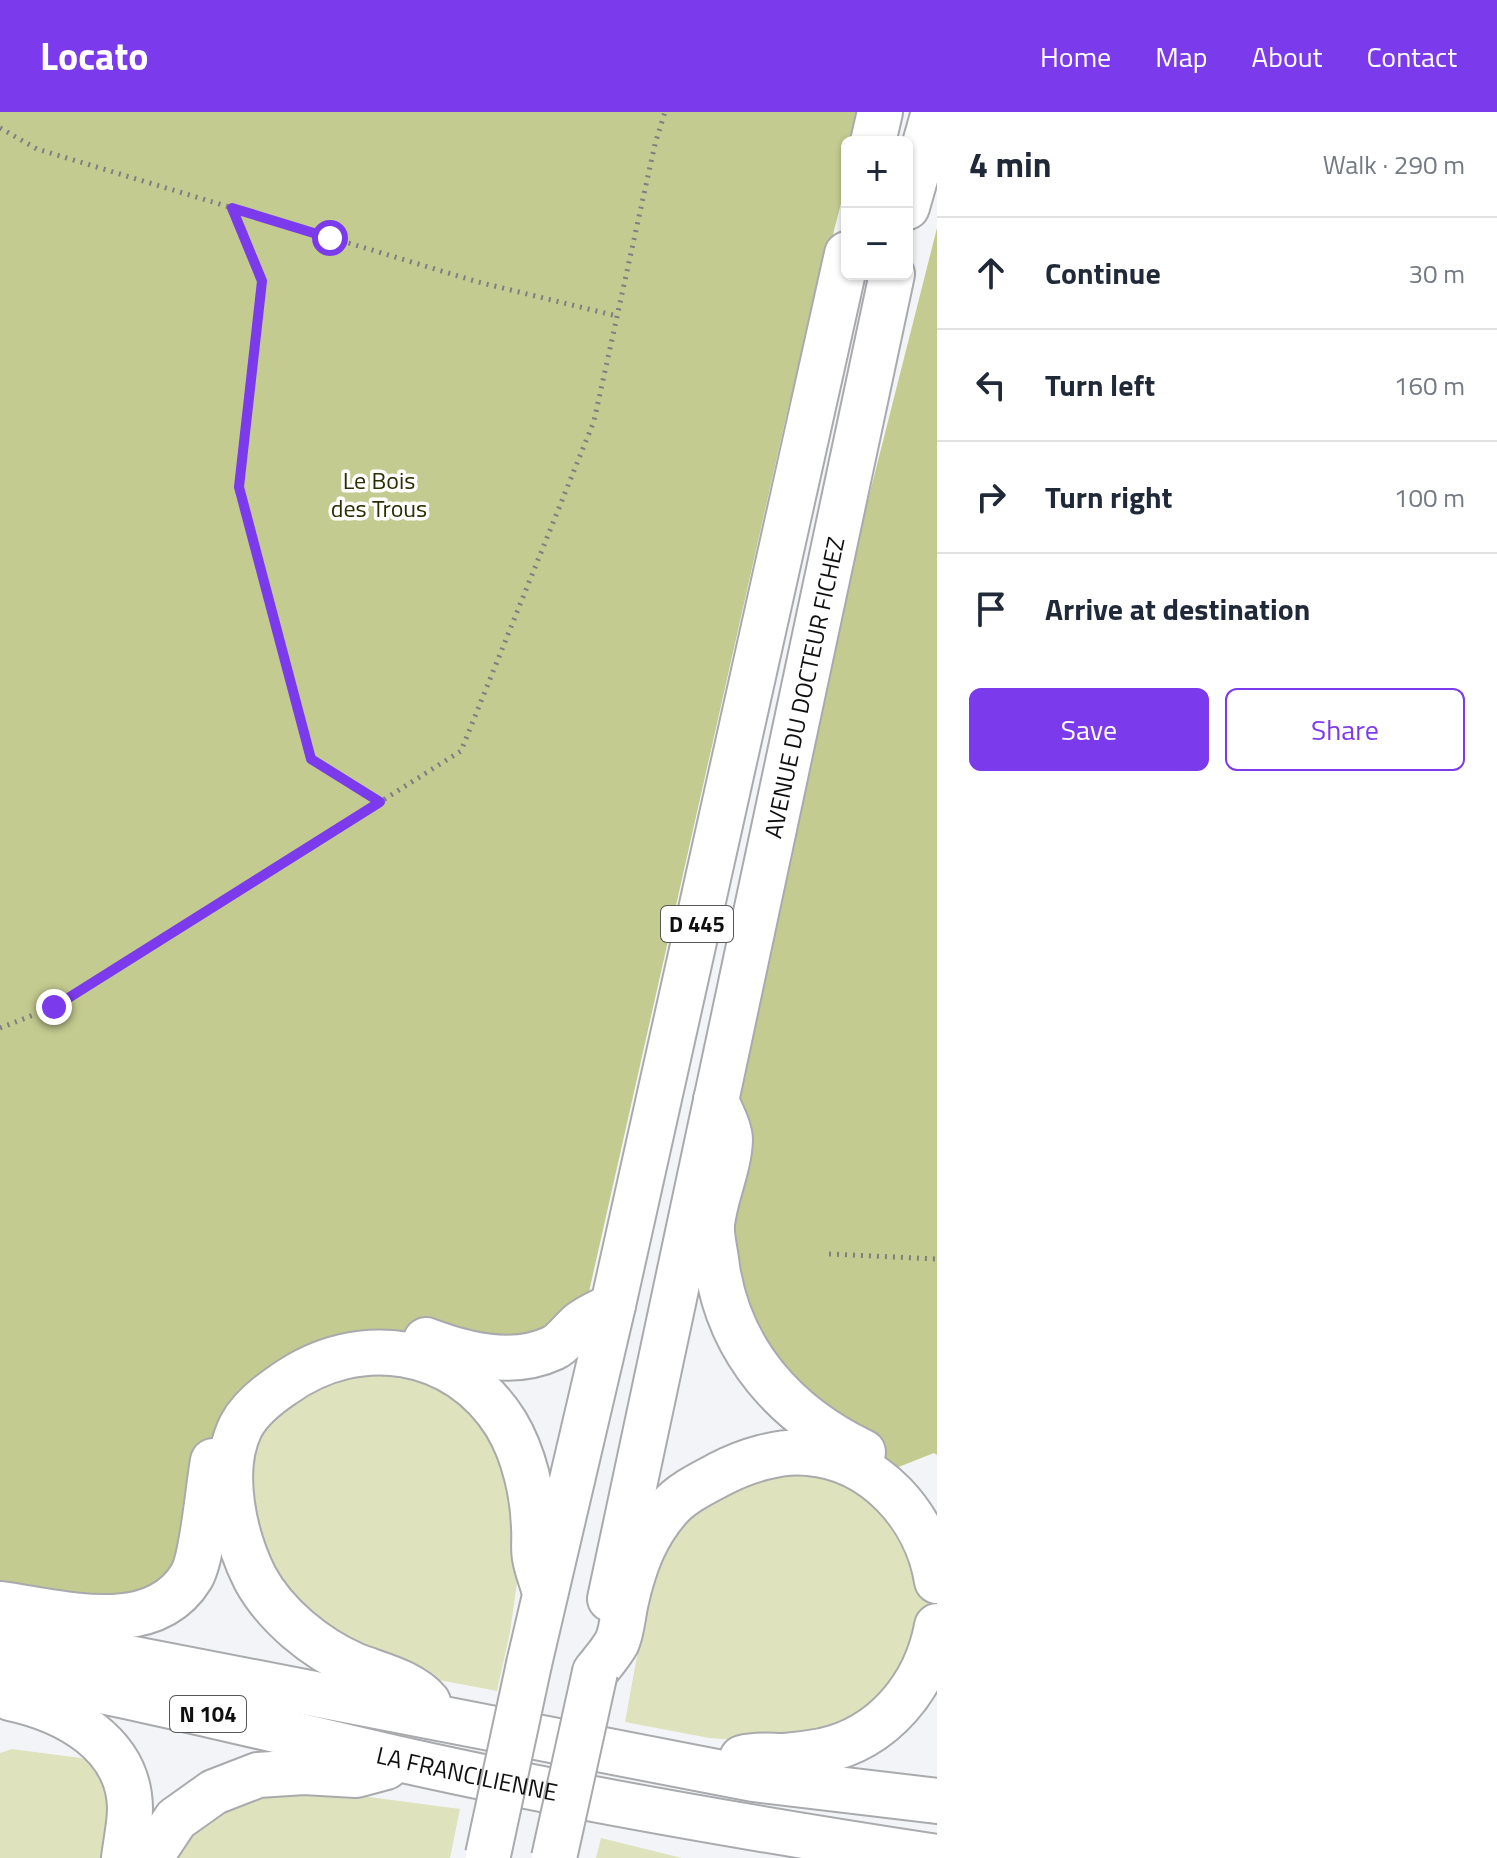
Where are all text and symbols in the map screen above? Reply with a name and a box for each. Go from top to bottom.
text: Locato [40,27,149,85]
text: Home [1040,35,1111,78]
text: Map [1155,35,1208,78]
text: About [1252,35,1322,78]
text: Contact [1366,35,1457,78]
map controls [841,136,913,280]
button: + [841,136,913,208]
text: 4 min [969,138,1052,190]
text: Walk · 290 m [1323,145,1465,184]
button: − [841,208,913,280]
route start [312,220,348,256]
text: Continue [1045,250,1161,296]
icon: ahead [969,251,1013,295]
text: 30 m [1408,254,1465,293]
text: Turn left [1045,362,1155,408]
icon: left [969,363,1013,407]
text: 160 m [1394,366,1465,405]
park label: Le Bois des Trous [331,462,427,526]
text: Turn right [1045,474,1173,520]
icon: right [969,475,1013,519]
text: 100 m [1394,478,1465,517]
street label: AVENUE DU DOCTEUR FICHEZ [754,533,854,841]
text: Arrive at destination [1045,586,1310,632]
icon: arrive [969,587,1013,631]
button: Save [969,688,1209,771]
button: Share [1225,688,1465,771]
road number: D 445 [661,906,733,942]
route end [36,989,72,1025]
road number: N 104 [170,1696,246,1732]
street label: LA FRANCILIENNE [373,1736,561,1810]

